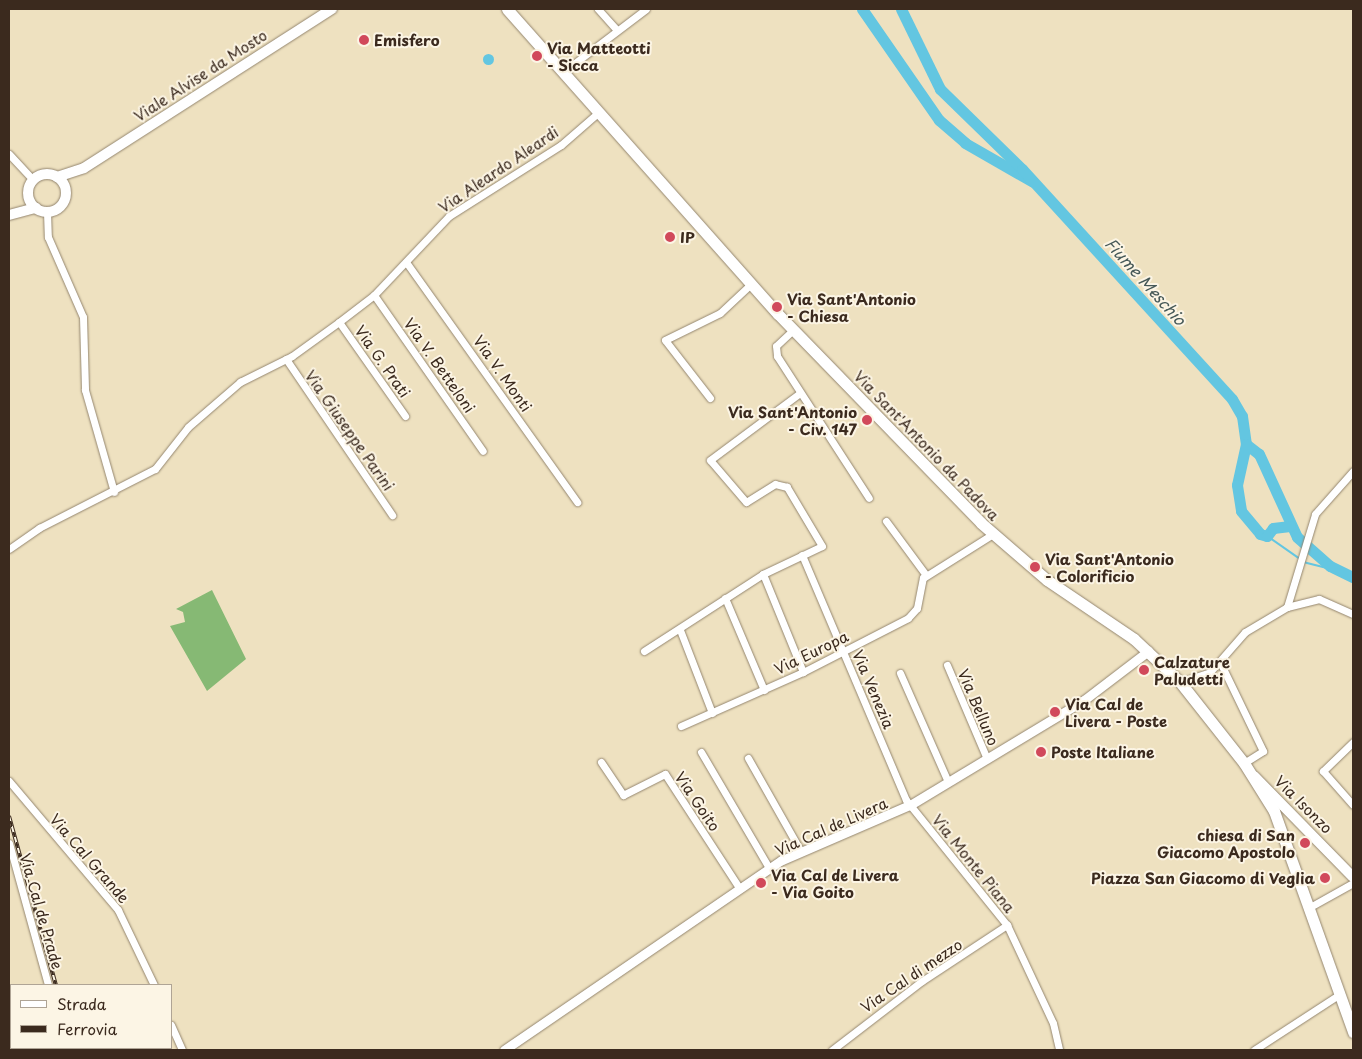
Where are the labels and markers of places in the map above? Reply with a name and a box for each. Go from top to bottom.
place label: Emisfero [374,31,439,49]
marker: Emisfero [358,34,370,46]
place label: Via Matteotti - Sicca [547,38,651,73]
marker: Via Matteotti - Sicca [531,50,543,62]
place label: IP [680,228,695,246]
marker: IP [664,231,676,243]
place label: Via Sant'Antonio - Chiesa [787,289,916,324]
marker: Via Sant'Antonio - Chiesa [771,301,783,313]
place label: Via Sant'Antonio - Civ. 147 [728,402,857,437]
marker: Via Sant'Antonio - Civ. 147 [861,414,873,426]
place label: Via Sant'Antonio - Colorificio [1045,549,1174,584]
marker: Via Sant'Antonio - Colorificio [1029,561,1041,573]
place label: Calzature Paludetti [1154,652,1230,687]
marker: Calzature Paludetti [1138,664,1150,676]
place label: Via Cal de Livera - Poste [1065,694,1168,729]
marker: Via Cal de Livera - Poste [1049,706,1061,718]
place label: Poste Italiane [1051,743,1155,761]
marker: Poste Italiane [1035,746,1047,758]
place label: chiesa di San Giacomo Apostolo [1156,825,1295,860]
marker: chiesa di San Giacomo Apostolo [1299,837,1311,849]
place label: Via Cal de Livera - Via Goito [771,865,900,900]
place label: Piazza San Giacomo di Veglia [1090,869,1315,887]
marker: Piazza San Giacomo di Veglia [1319,872,1331,884]
marker: Via Cal de Livera - Via Goito [755,877,767,889]

